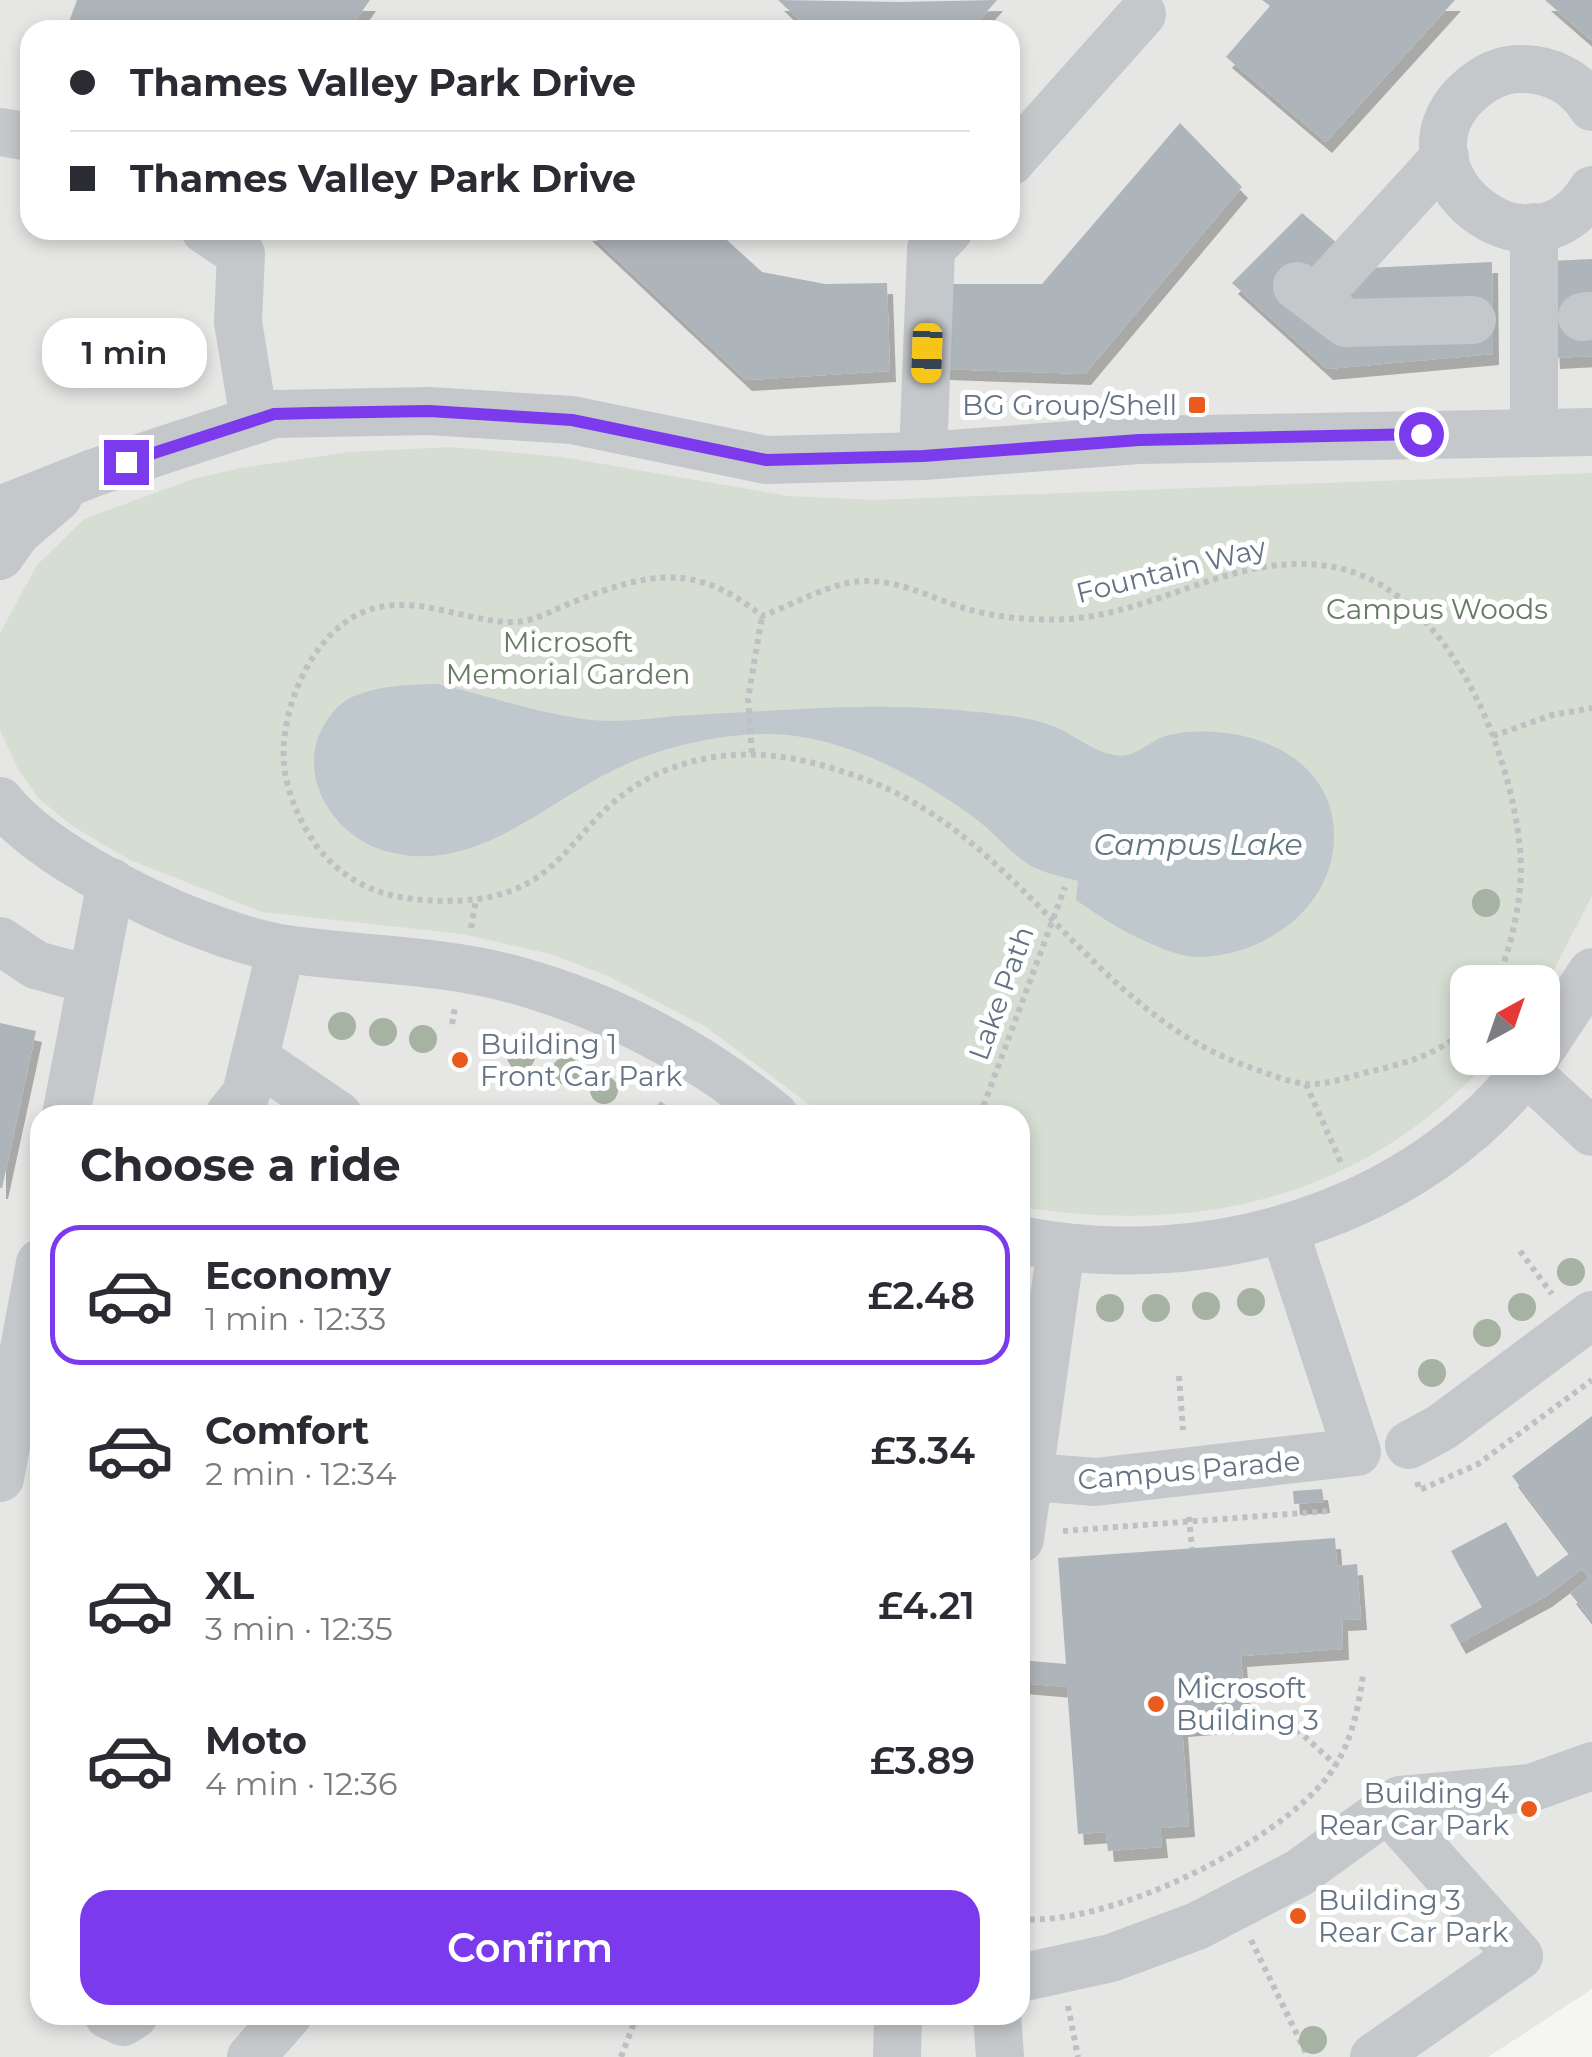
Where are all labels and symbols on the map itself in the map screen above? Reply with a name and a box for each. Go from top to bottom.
callout: 1 min [44,317,208,387]
car [911,322,943,384]
place label: BG Group/Shell [962,388,1177,422]
marker: BG Group/Shell [1186,394,1208,416]
route start [1399,412,1444,457]
route end [104,440,149,485]
street label: Fountain Way [1073,530,1270,610]
park label: Campus Woods [1326,592,1548,626]
park label: Microsoft Memorial Garden [446,625,690,691]
water label: Campus Lake [1093,826,1303,863]
street label: Lake Path [961,921,1041,1065]
north arrow [1450,965,1560,1075]
place label: Building 1 Front Car Park [480,1027,682,1093]
marker: Building 1 Front Car Park [449,1049,471,1071]
street label: Campus Parade [1076,1443,1302,1497]
place label: Microsoft Building 3 [1176,1671,1319,1737]
marker: Microsoft Building 3 [1145,1693,1167,1715]
place label: Building 4 Rear Car Park [1319,1776,1509,1842]
marker: Building 4 Rear Car Park [1518,1798,1540,1820]
place label: Building 3 Rear Car Park [1318,1883,1509,1949]
marker: Building 3 Rear Car Park [1287,1905,1309,1927]

